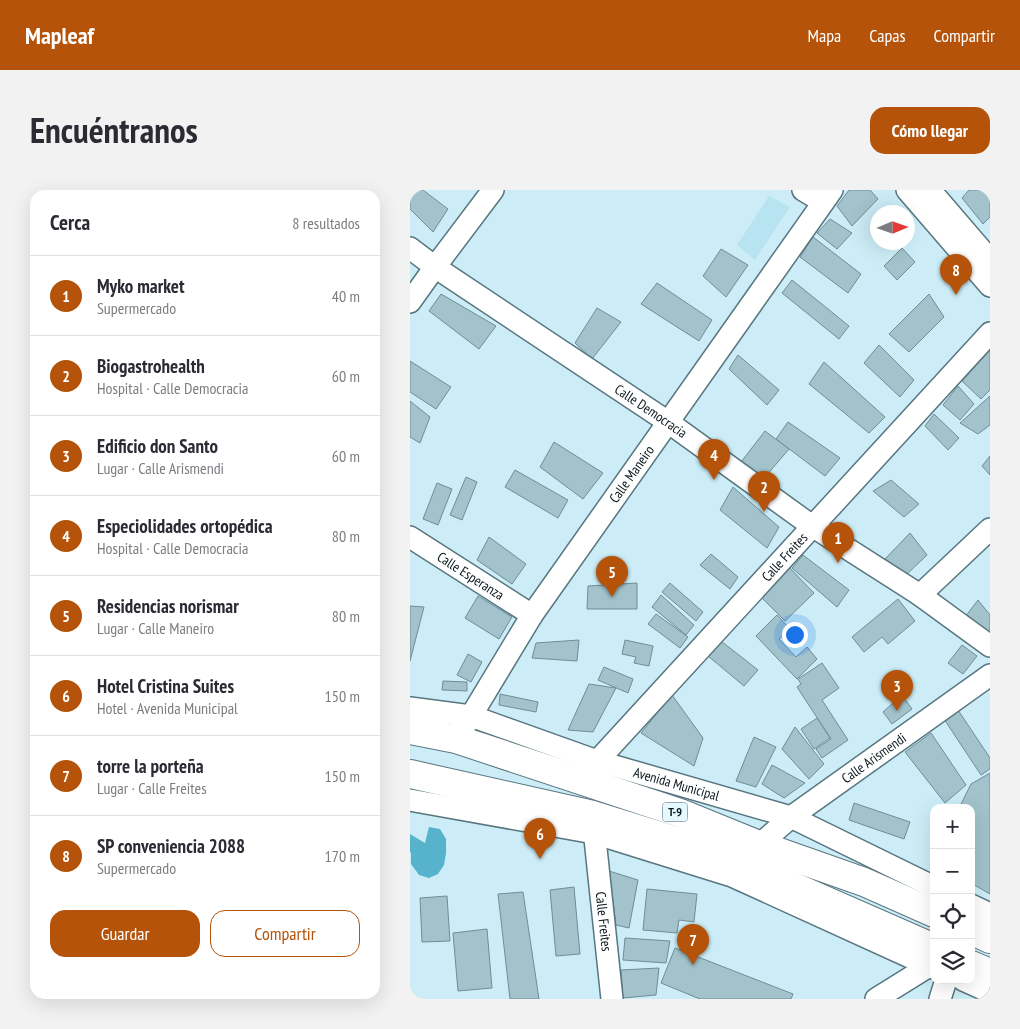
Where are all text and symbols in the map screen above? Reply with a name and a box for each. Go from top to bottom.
text: Mapleaf [25,20,94,51]
text: Mapa [808,24,841,47]
text: Capas [869,24,906,47]
text: Compartir [934,24,995,47]
text: Encuéntranos [30,107,198,153]
button: Cómo llegar [870,107,990,154]
north arrow [870,205,915,250]
text: Cerca [50,209,90,236]
text: 8 resultados [292,213,360,233]
pin: 8 [940,254,972,295]
text: Myko market [97,274,185,298]
text: 1 [62,286,70,306]
text: 40 m [332,286,360,306]
text: Supermercado [97,298,176,318]
text: Biogastrohealth [97,354,205,378]
text: 2 [62,366,70,386]
text: 60 m [332,366,360,386]
text: Hospital · Calle Democracia [97,378,248,398]
street label: Calle Democracia [611,380,691,442]
text: Edificio don Santo [97,434,218,458]
pin: 4 [698,439,730,480]
street label: Calle Maneiro [605,442,658,506]
text: 3 [62,446,70,466]
text: 60 m [332,446,360,466]
text: Lugar · Calle Arismendi [97,458,224,478]
pin: 2 [748,471,780,512]
text: Especiolidades ortopédica [97,514,273,538]
pin: 1 [822,522,854,563]
text: 4 [62,526,70,546]
text: 80 m [332,526,360,546]
street label: Calle Freites [758,529,812,585]
text: Hospital · Calle Democracia [97,538,248,558]
street label: Calle Esperanza [434,548,508,604]
pin: 5 [596,556,628,597]
text: Residencias norismar [97,594,239,618]
text: 5 [62,606,70,626]
text: 80 m [332,606,360,626]
text: Lugar · Calle Maneiro [97,618,214,638]
your location [782,622,808,648]
pin: 3 [881,670,913,711]
text: Hotel Cristina Suites [97,674,234,698]
text: 6 [62,686,70,706]
text: 150 m [325,686,360,706]
text: Hotel · Avenida Municipal [97,698,238,718]
street label: Calle Arismendi [838,729,909,787]
text: torre la porteña [97,754,204,778]
street label: Avenida Municipal [631,763,722,805]
text: 7 [62,766,70,786]
text: 150 m [325,766,360,786]
text: Lugar · Calle Freites [97,778,207,798]
road number: T-9 [662,802,688,822]
map controls [930,804,975,984]
button: + [930,804,975,849]
pin: 6 [524,818,556,859]
text: SP conveniencia 2088 [97,834,245,858]
text: 8 [62,846,70,866]
text: 170 m [325,846,360,866]
button: − [930,849,975,894]
text: Supermercado [97,858,176,878]
street label: Calle Freites [592,891,616,952]
button: locate [930,894,975,939]
button: Guardar [50,910,200,957]
button: Compartir [210,910,360,957]
pin: 7 [677,924,709,965]
button: layers [930,939,975,984]

